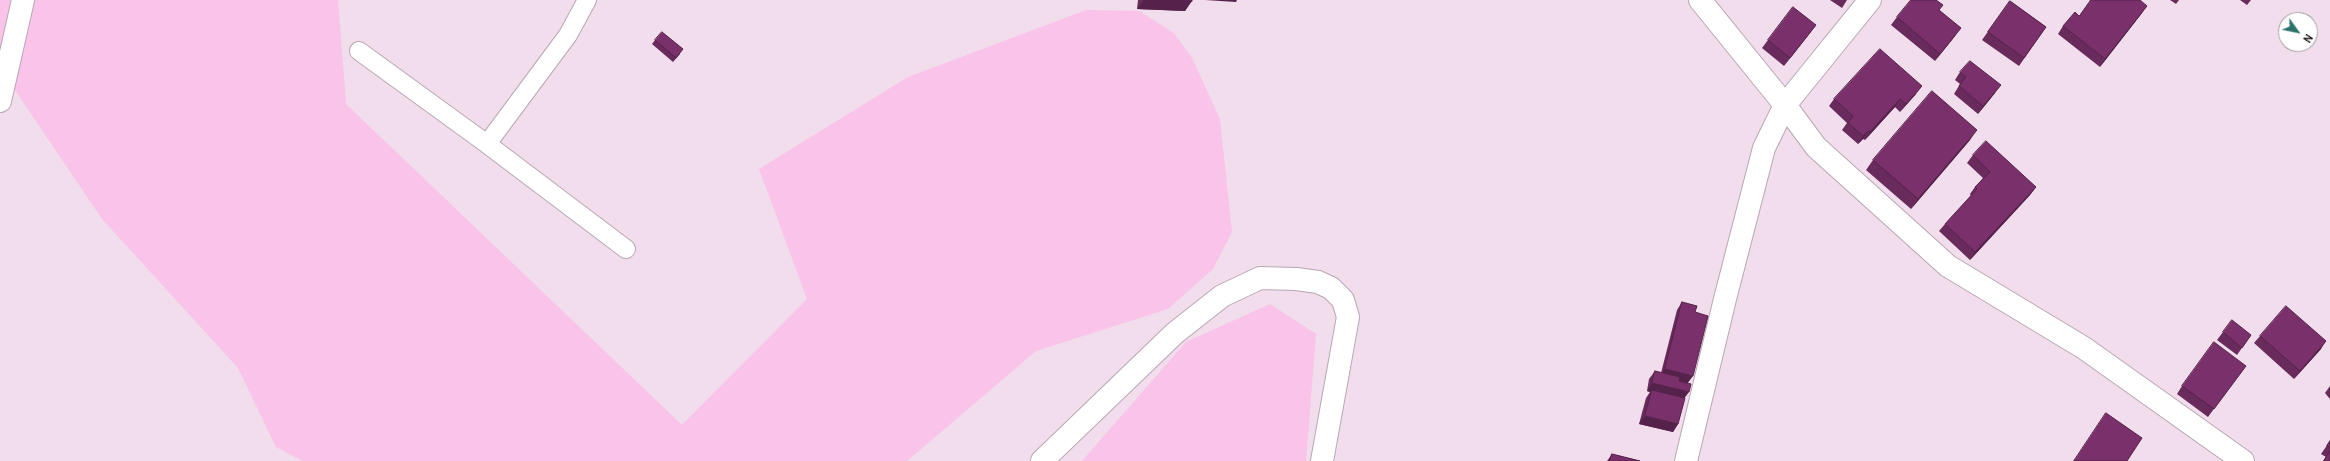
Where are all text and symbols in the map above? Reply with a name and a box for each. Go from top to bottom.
north arrow [2278,12,2318,52]
text: N [2300,31,2315,45]

